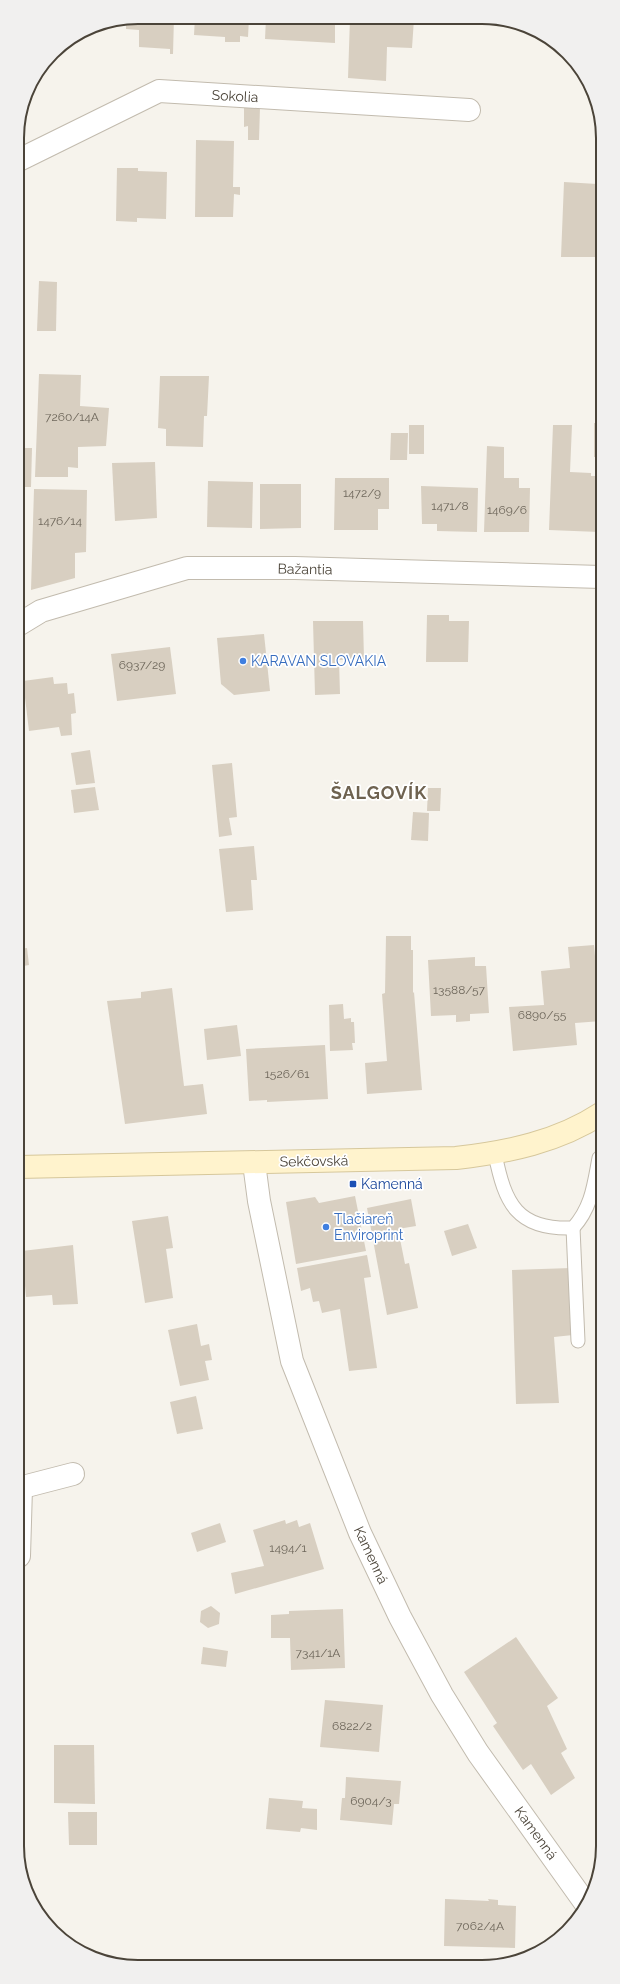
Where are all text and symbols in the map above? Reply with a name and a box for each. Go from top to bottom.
street label: Sokolia [211,87,259,105]
house number: 7260/14A [45,410,99,424]
house number: 1472/9 [343,486,381,500]
house number: 1471/8 [431,499,469,513]
house number: 1469/6 [487,503,527,517]
house number: 1476/14 [38,514,82,528]
street label: Bažantia [277,561,333,577]
place label: KARAVAN SLOVAKIA [251,653,387,669]
marker: KARAVAN SLOVAKIA [238,656,248,666]
house number: 6937/29 [119,658,165,672]
district label: ŠALGOVÍK [331,781,427,803]
house number: 13588/57 [433,983,486,997]
house number: 6890/55 [518,1008,567,1022]
house number: 1526/61 [265,1067,309,1081]
street label: Sekčovská [280,1152,348,1170]
place label: Kamenná [361,1176,423,1192]
marker: Kamenná [348,1179,358,1189]
place label: Tlačiareň Enviroprint [334,1211,404,1243]
marker: Tlačiareň Enviroprint [321,1222,331,1232]
street label: Kamenná [351,1524,391,1586]
house number: 1494/1 [269,1541,307,1555]
house number: 7341/1A [296,1646,340,1660]
house number: 6822/2 [332,1719,372,1733]
house number: 6904/3 [350,1794,392,1808]
street label: Kamenná [511,1803,561,1863]
house number: 7062/4A [456,1919,504,1933]

